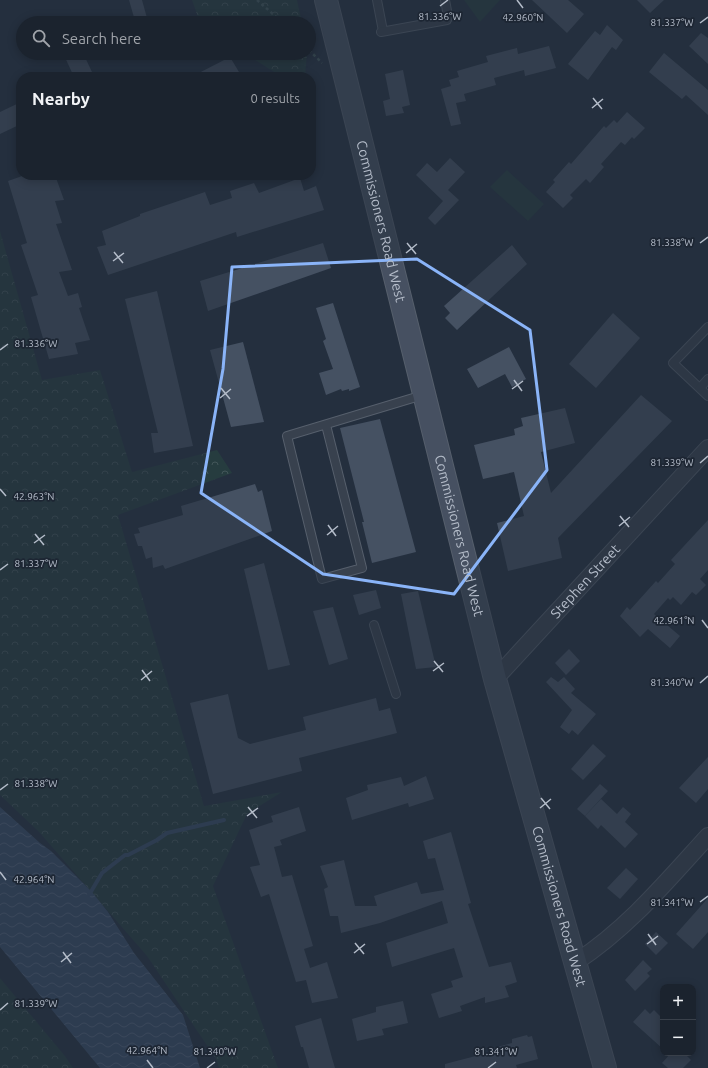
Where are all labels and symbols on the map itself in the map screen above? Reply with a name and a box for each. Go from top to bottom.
text: 81.336°W [418,11,462,22]
text: 42.960°N [502,12,544,23]
text: 81.337°W [650,17,694,28]
street label: Commissioners Road West [353,139,409,304]
text: 81.338°W [650,237,694,248]
text: 81.336°W [14,338,58,349]
street label: Commissioners Road West [432,453,487,619]
text: 81.339°W [650,457,694,468]
text: 42.963°N [13,491,55,502]
street label: Stephen Street [547,541,624,622]
text: 81.337°W [14,558,58,569]
text: 42.961°N [653,615,695,626]
text: 81.340°W [650,677,694,688]
text: 81.338°W [14,778,58,789]
street label: Commissioners Road West [529,824,590,989]
text: 42.964°N [13,874,55,885]
text: 81.341°W [650,897,694,908]
text: 81.339°W [14,998,58,1009]
text: 42.964°N [126,1045,168,1056]
text: 81.340°W [193,1046,237,1057]
text: 81.341°W [474,1046,518,1057]

